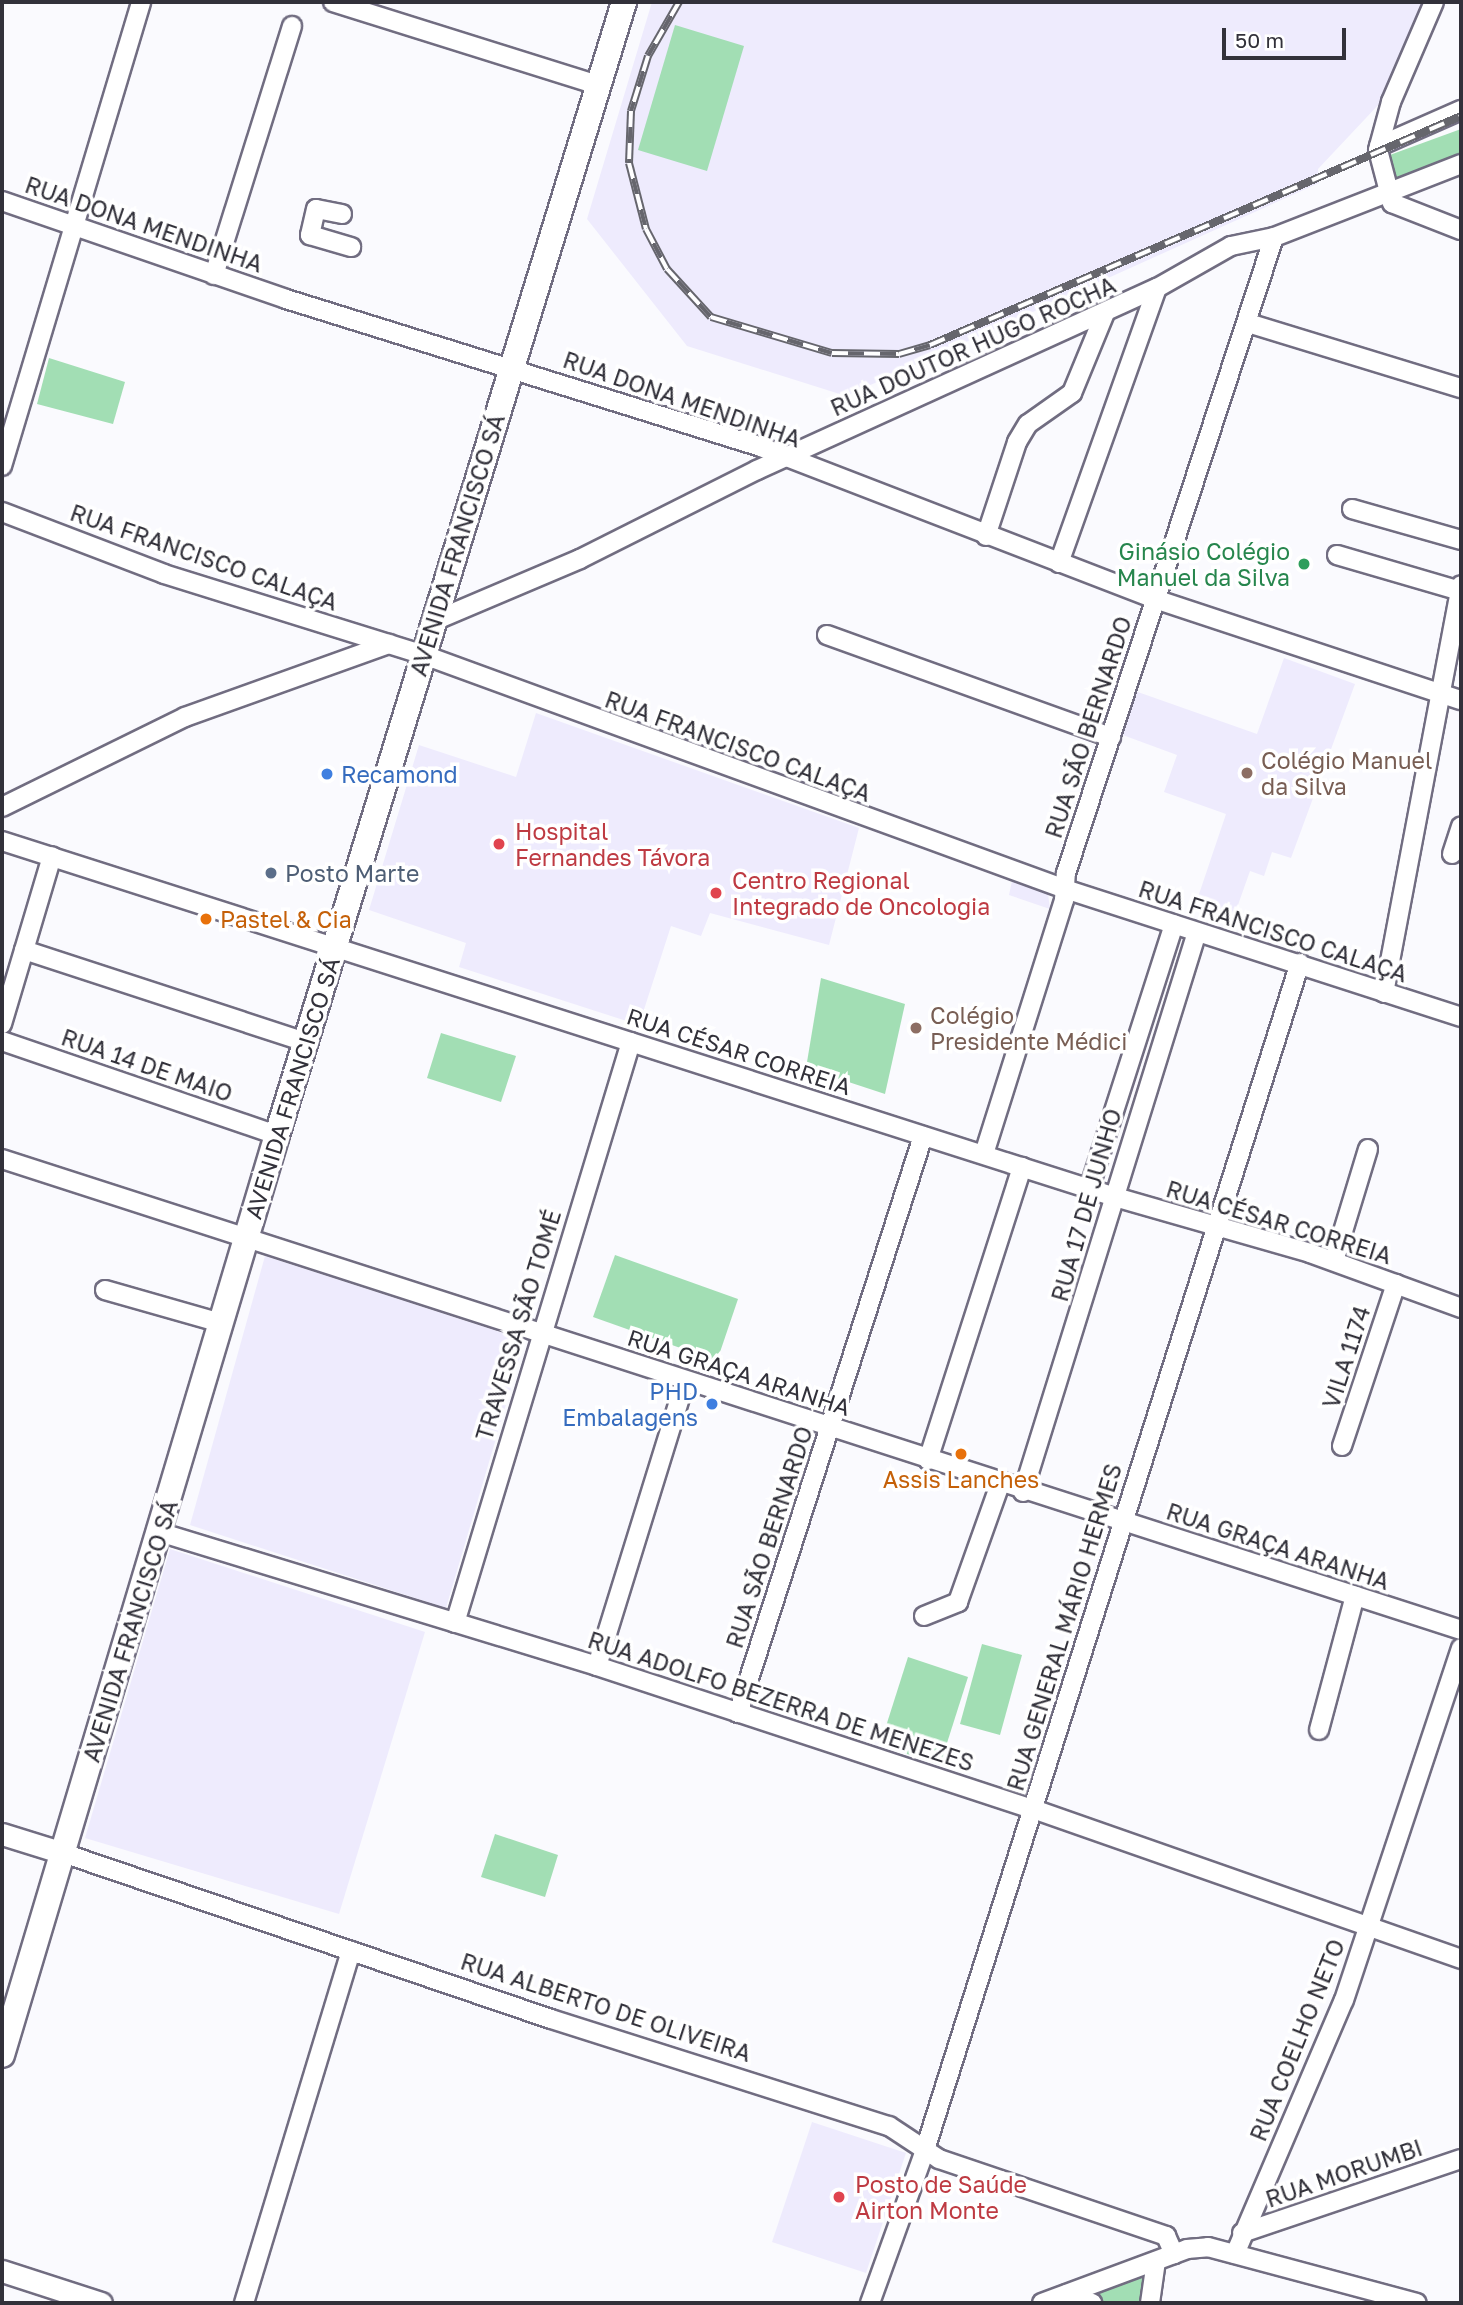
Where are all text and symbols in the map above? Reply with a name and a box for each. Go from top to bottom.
scale bar [1225,14,1349,58]
text: 50 m [1235,27,1284,53]
street label: RUA DONA MENDINHA [22,170,266,278]
street label: RUA DOUTOR HUGO ROCHA [826,271,1120,421]
street label: RUA DONA MENDINHA [560,345,804,453]
street label: AVENIDA FRANCISCO SÁ [404,411,510,679]
street label: RUA FRANCISCO CALAÇA [67,498,341,616]
place label: Ginásio Colégio Manuel da Silva [1117,537,1290,591]
marker: Ginásio Colégio Manuel da Silva [1296,556,1312,572]
street label: RUA SÃO BERNARDO [1039,613,1137,841]
street label: RUA FRANCISCO CALAÇA [601,685,875,807]
place label: Colégio Manuel da Silva [1261,746,1432,800]
place label: Recamond [341,760,458,788]
marker: Colégio Manuel da Silva [1239,765,1255,781]
marker: Recamond [319,766,335,782]
place label: Hospital Fernandes Távora [515,817,710,871]
marker: Hospital Fernandes Távora [489,834,509,854]
place label: Posto Marte [285,859,419,887]
marker: Posto Marte [263,865,279,881]
place label: Centro Regional Integrado de Oncologia [732,866,990,920]
street label: RUA FRANCISCO CALAÇA [1135,874,1411,988]
marker: Centro Regional Integrado de Oncologia [706,883,726,903]
place label: Pastel & Cia [220,905,352,933]
marker: Pastel & Cia [198,911,214,927]
street label: AVENIDA FRANCISCO SÁ [239,954,345,1222]
place label: Colégio Presidente Médici [930,1001,1127,1055]
street label: RUA CÉSAR CORREIA [623,1002,855,1100]
marker: Colégio Presidente Médici [908,1020,924,1036]
street label: RUA 14 DE MAIO [58,1023,236,1107]
street label: RUA 17 DE JUNHO [1045,1105,1127,1305]
street label: RUA CÉSAR CORREIA [1163,1175,1395,1269]
street label: TRAVESSA SÃO TOMÉ [470,1206,566,1444]
street label: VILA 1174 [1316,1302,1376,1412]
street label: RUA GRAÇA ARANHA [624,1323,854,1421]
place label: PHD Embalagens [562,1377,698,1431]
marker: PHD Embalagens [704,1396,720,1412]
street label: RUA SÃO BERNARDO [720,1423,818,1651]
marker: Assis Lanches [953,1446,969,1462]
street label: RUA GENERAL MÁRIO HERMES [1001,1460,1127,1794]
place label: Assis Lanches [883,1465,1039,1493]
street label: AVENIDA FRANCISCO SÁ [77,1497,183,1765]
street label: RUA GRAÇA ARANHA [1163,1497,1393,1595]
street label: RUA ADOLFO BEZERRA DE MENEZES [585,1625,977,1777]
street label: RUA COELHO NETO [1244,1935,1350,2145]
street label: RUA ALBERTO DE OLIVEIRA [457,1947,755,2067]
street label: RUA MORUMBI [1262,2133,1426,2213]
place label: Posto de Saúde Airton Monte [855,2170,1027,2224]
marker: Posto de Saúde Airton Monte [829,2187,849,2207]

